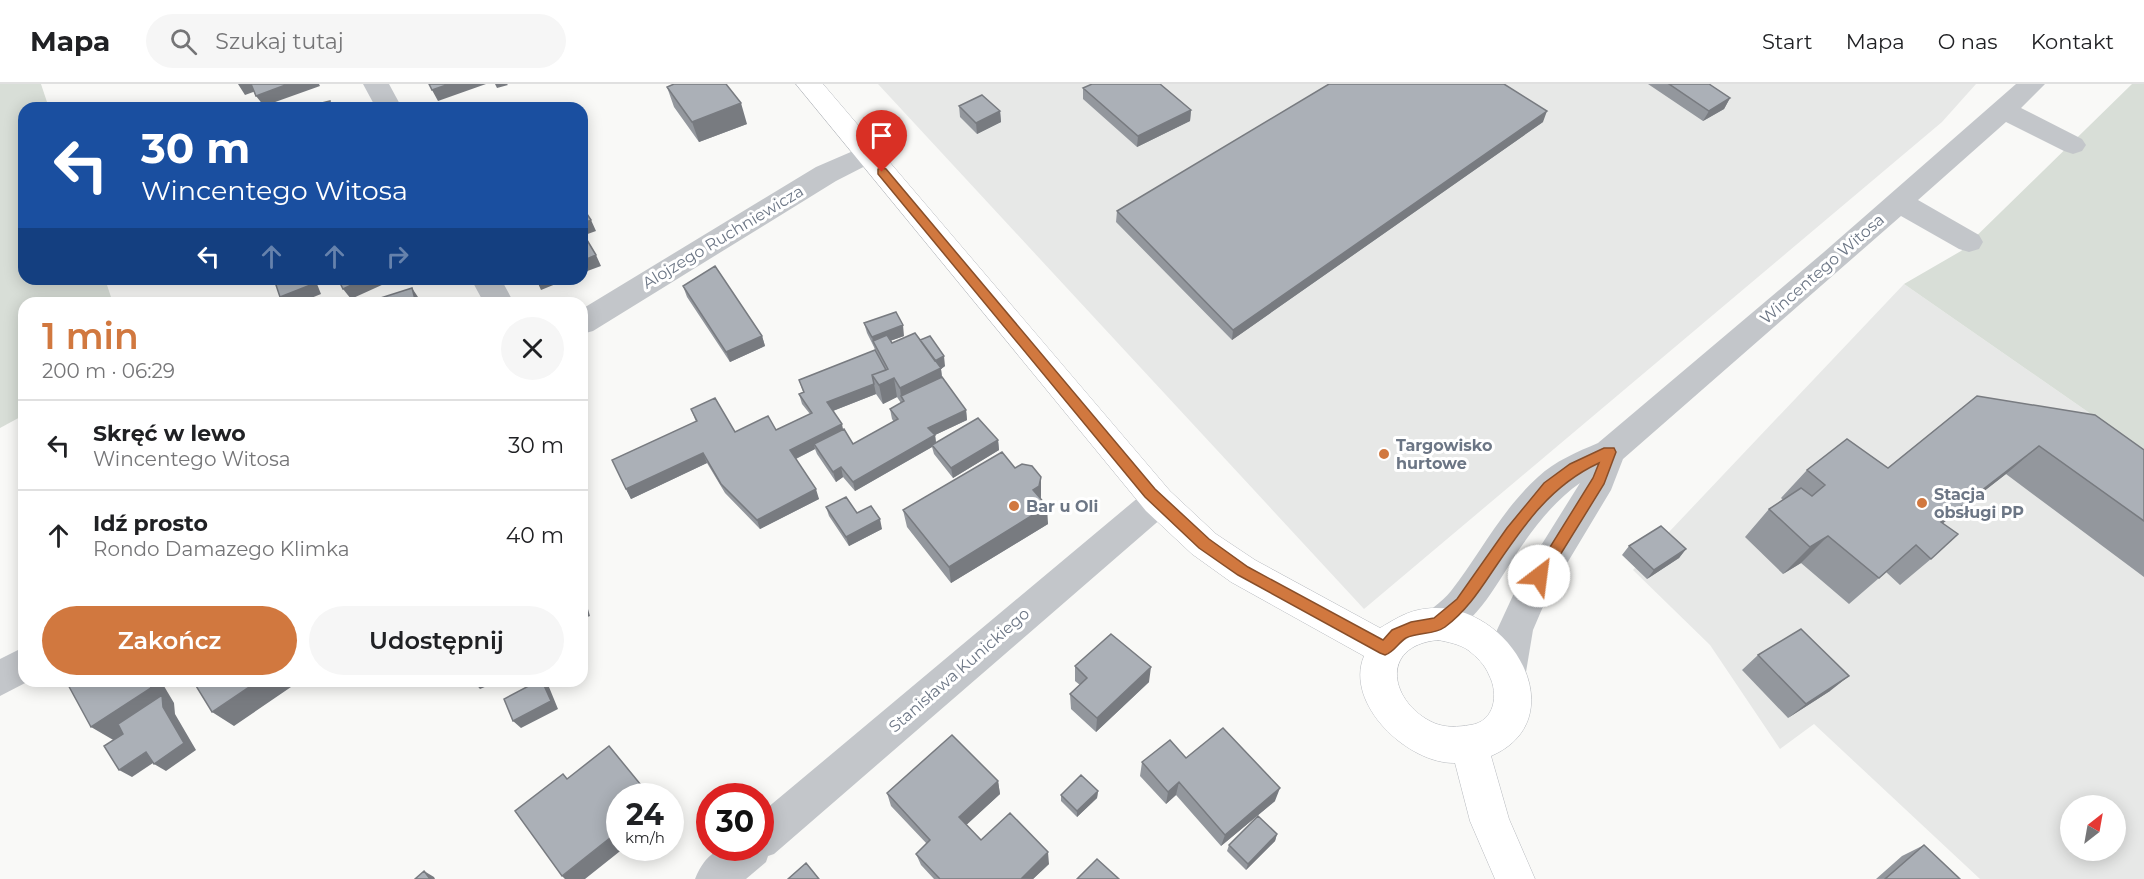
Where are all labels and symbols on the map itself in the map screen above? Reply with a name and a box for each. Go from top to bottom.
pin [856,110,907,172]
street label: Alojzego Ruchniewicza [639,181,807,293]
street label: Wincentego Witosa [1756,210,1888,328]
place label: Targowisko hurtowe [1396,436,1492,473]
marker: Targowisko hurtowe [1377,447,1391,461]
place label: Stacja obsługi PP [1934,485,2024,522]
marker: Stacja obsługi PP [1915,496,1929,510]
place label: Bar u Oli [1026,497,1098,516]
marker: Bar u Oli [1007,499,1021,513]
position arrow [1507,544,1571,608]
street label: Stanisława Kunickiego [885,604,1033,736]
speed limit sign: 30 [696,783,774,861]
north arrow [2060,795,2126,861]

